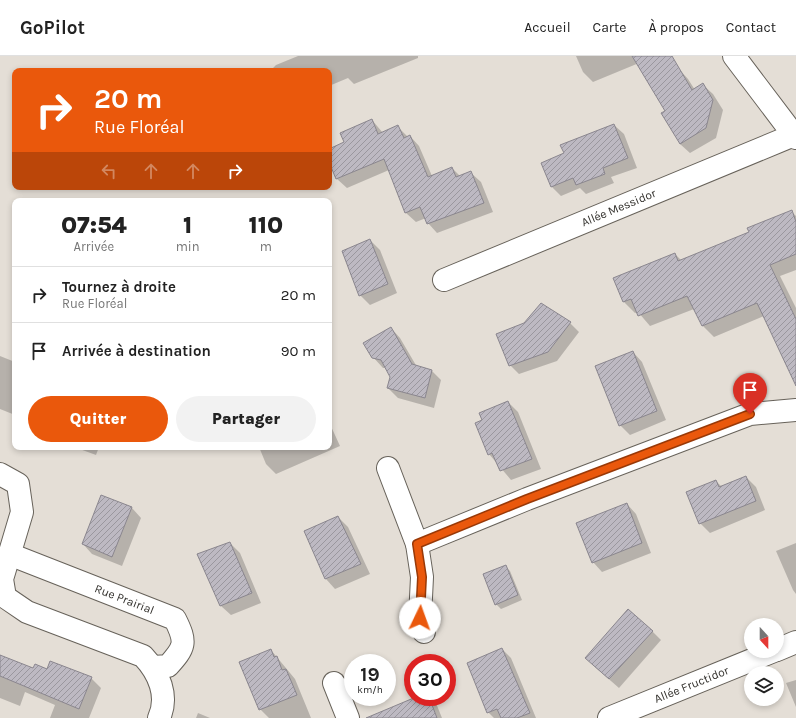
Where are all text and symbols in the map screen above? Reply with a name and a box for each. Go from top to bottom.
text: GoPilot [20,17,85,39]
text: Accueil [524,19,571,36]
text: Carte [593,19,626,36]
text: À propos [648,19,704,36]
text: Contact [726,19,776,36]
text: 20 m [94,82,162,115]
icon: right [28,84,80,136]
text: Rue Floréal [94,116,184,138]
icon: left [98,160,120,182]
icon: ahead [140,160,162,182]
icon: ahead [182,160,204,182]
icon: right [224,160,246,182]
street label: Allée Messidor [579,186,659,229]
text: 07:54 [61,211,127,239]
text: 1 [183,211,192,239]
text: 110 [248,211,283,239]
text: Arrivée [74,239,114,254]
text: min [176,239,200,254]
text: m [260,239,272,254]
text: Tournez à droite [62,278,176,296]
icon: right [28,284,50,306]
text: 20 m [281,286,316,304]
text: Rue Floréal [62,296,127,311]
icon: arrive [28,340,50,362]
text: Arrivée à destination [62,342,211,360]
text: 90 m [281,342,316,360]
pin [733,373,767,414]
icon: arrive [739,379,761,401]
button: Quitter [28,396,168,442]
button: Partager [176,396,316,442]
street label: Rue Prairial [93,581,156,617]
position arrow [399,597,441,639]
north arrow [744,618,784,658]
map controls [744,618,784,706]
speed limit sign: 30 [404,654,456,706]
text: 19 [360,663,380,686]
street label: Allée Fructidor [652,663,731,706]
button: layers [744,666,784,706]
text: km/h [357,684,383,696]

